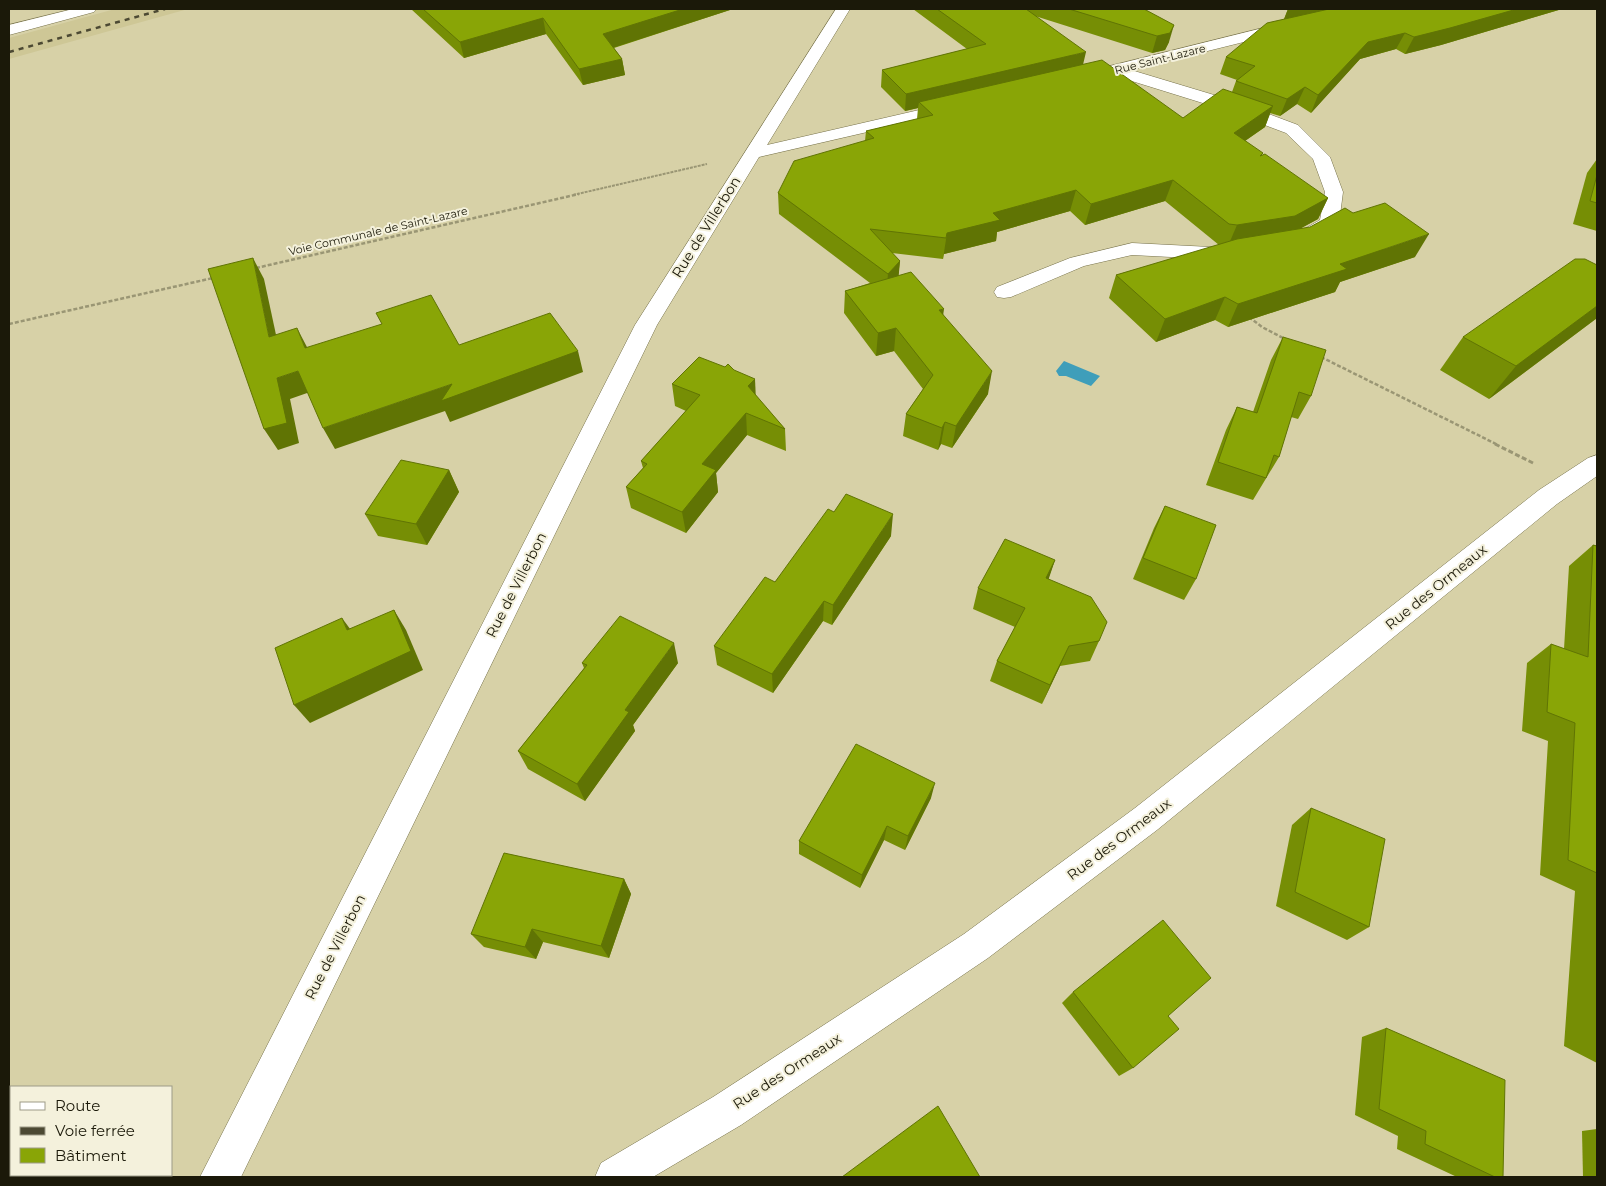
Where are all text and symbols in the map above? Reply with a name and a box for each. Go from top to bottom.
street label: Rue Saint-Lazare [1113,41,1207,77]
street label: Rue de Villerbon [668,173,744,281]
street label: Voie Communale de Saint-Lazare [287,203,469,258]
street label: Rue de Villerbon [482,529,550,641]
street label: Rue des Ormeaux [1382,540,1491,634]
street label: Rue des Ormeaux [1063,794,1175,884]
street label: Rue de Villerbon [301,891,369,1003]
street label: Rue des Ormeaux [729,1029,845,1113]
legend [10,1086,172,1176]
text: Route [55,1096,100,1115]
text: Voie ferrée [55,1121,135,1140]
text: Bâtiment [55,1146,127,1165]

